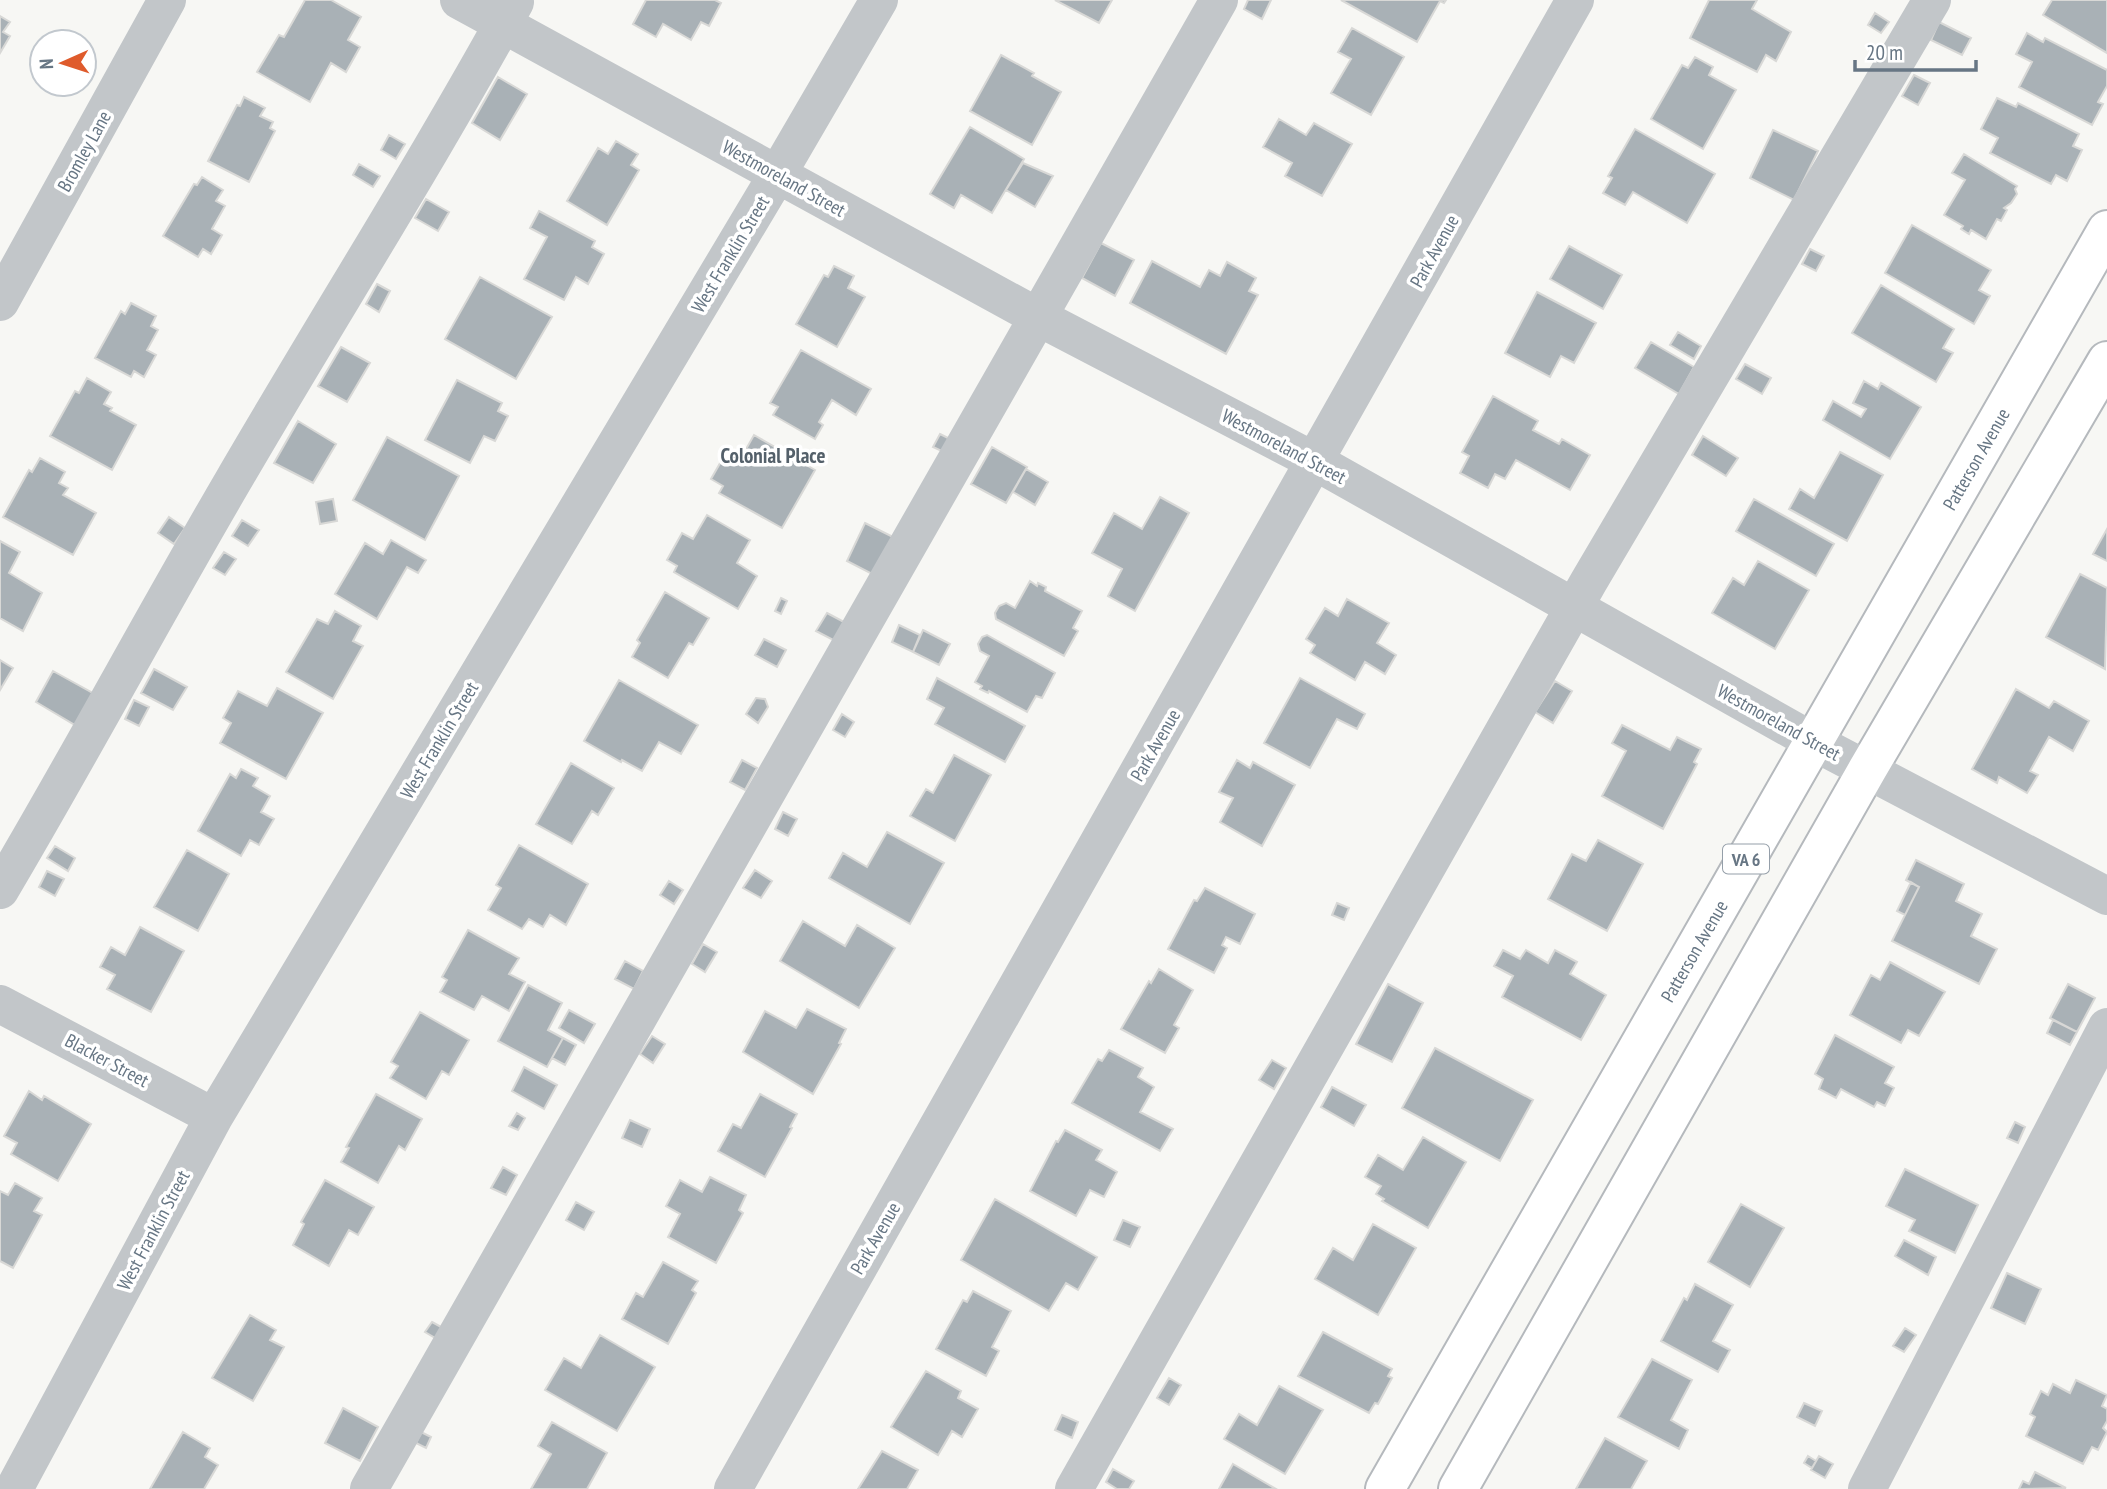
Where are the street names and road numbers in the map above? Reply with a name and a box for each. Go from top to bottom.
street label: Bromley Lane [52,106,116,196]
street label: Westmoreland Street [718,134,850,222]
street label: West Franklin Street [686,190,775,317]
street label: Park Avenue [1404,210,1464,292]
street label: Westmoreland Street [1218,403,1351,489]
street label: Patterson Avenue [1937,404,2015,514]
street label: West Franklin Street [395,676,484,803]
street label: Westmoreland Street [1713,678,1845,766]
street label: Park Avenue [1125,705,1185,785]
road number: VA 6 [1723,844,1769,874]
street label: Patterson Avenue [1655,896,1733,1006]
street label: Blacker Street [61,1028,154,1092]
street label: West Franklin Street [111,1165,195,1294]
street label: Park Avenue [845,1198,905,1278]

